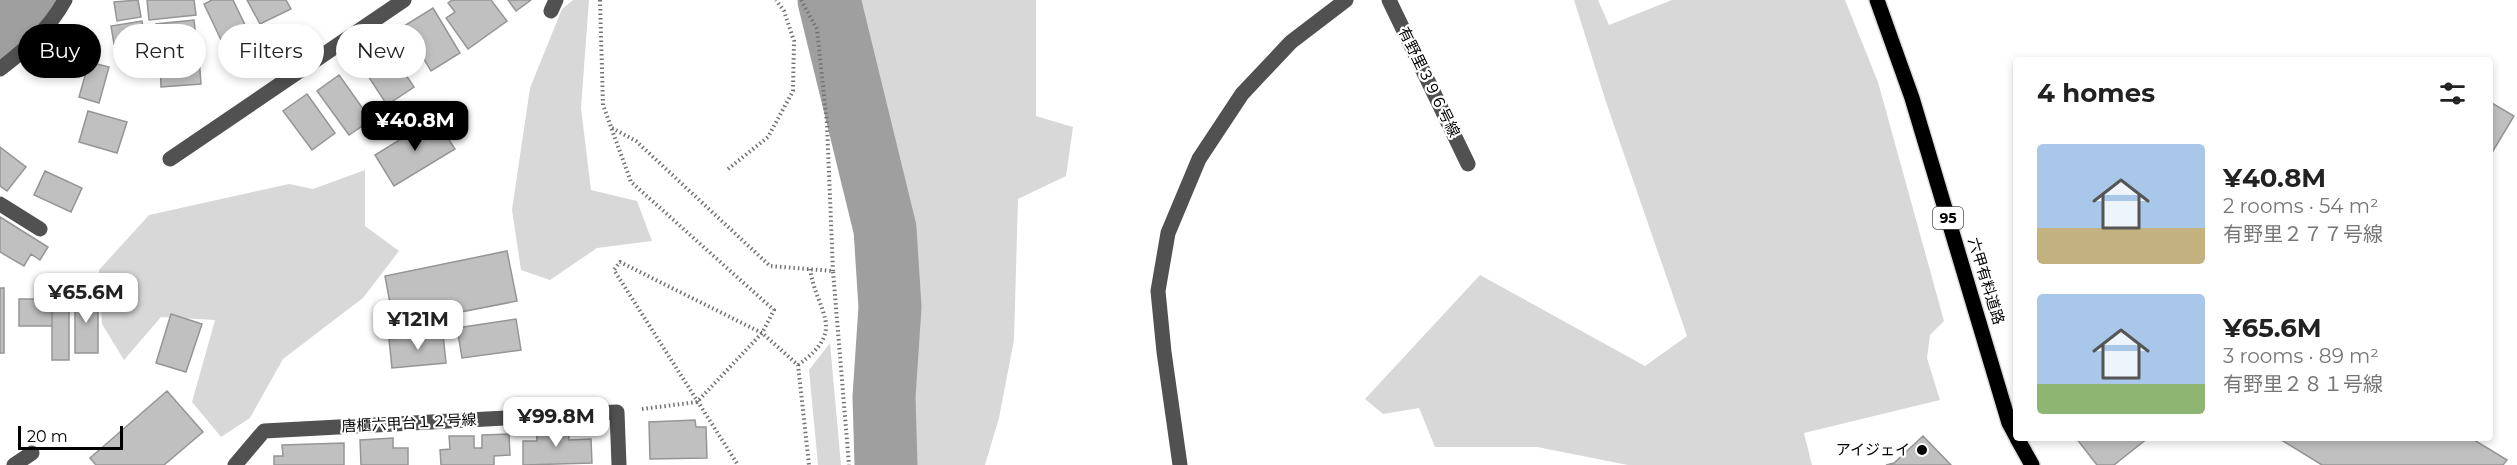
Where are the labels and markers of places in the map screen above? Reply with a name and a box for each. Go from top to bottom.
pin: ¥40.8M [366,101,464,152]
pin: ¥65.6M [37,273,135,324]
pin: ¥121M [376,300,460,351]
pin: ¥99.8M [507,397,605,448]
place label: アイジェイ [1836,440,1910,459]
marker: アイジェイ [1915,443,1929,457]

